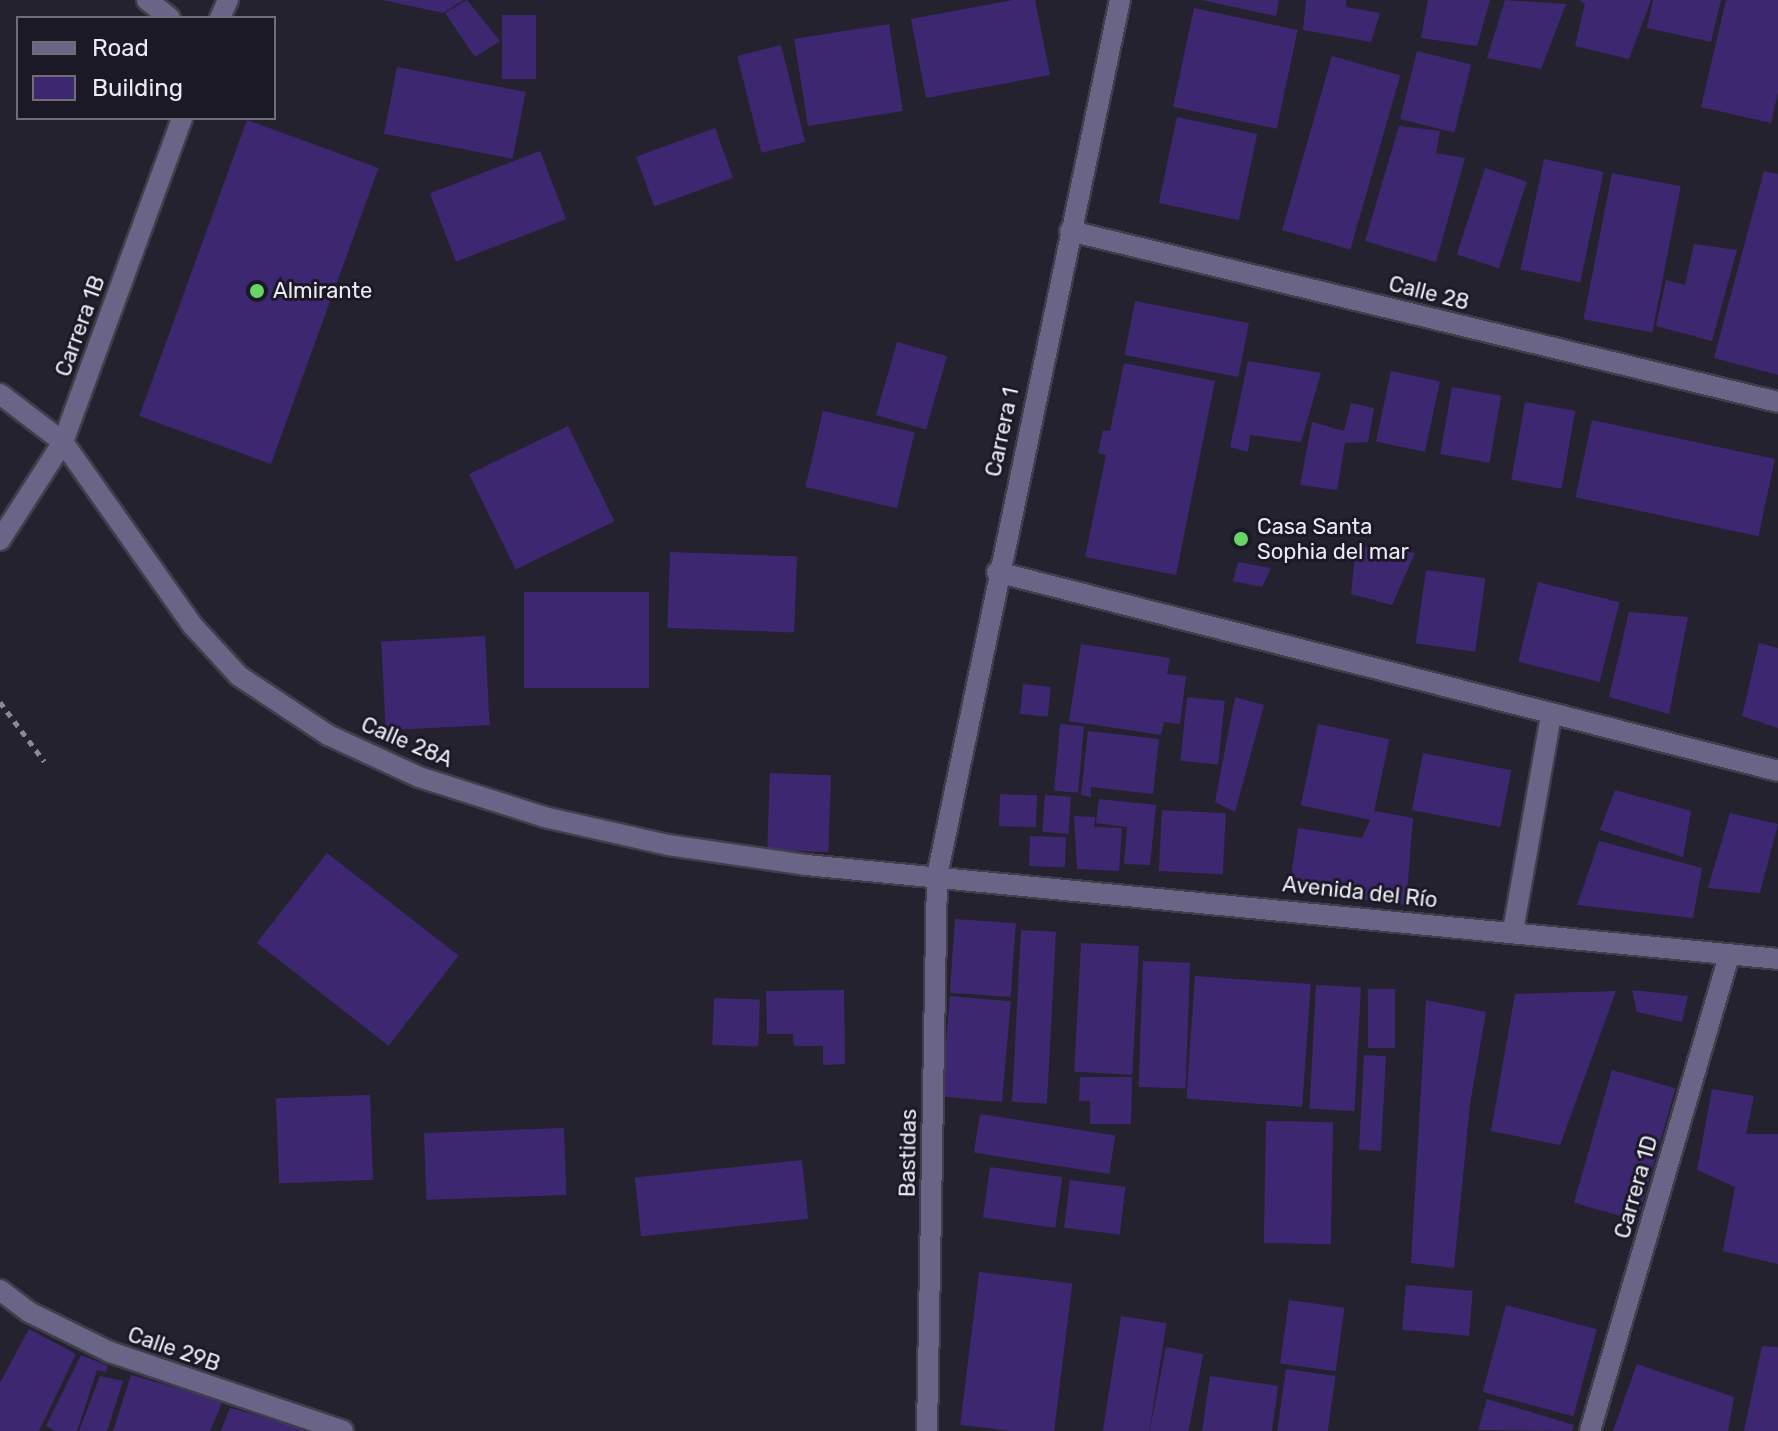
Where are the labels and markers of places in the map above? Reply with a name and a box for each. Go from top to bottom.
place label: Almirante [273,278,372,304]
marker: Almirante [248,282,266,300]
place label: Casa Santa Sophia del mar [1257,513,1409,564]
marker: Casa Santa Sophia del mar [1232,530,1250,548]

